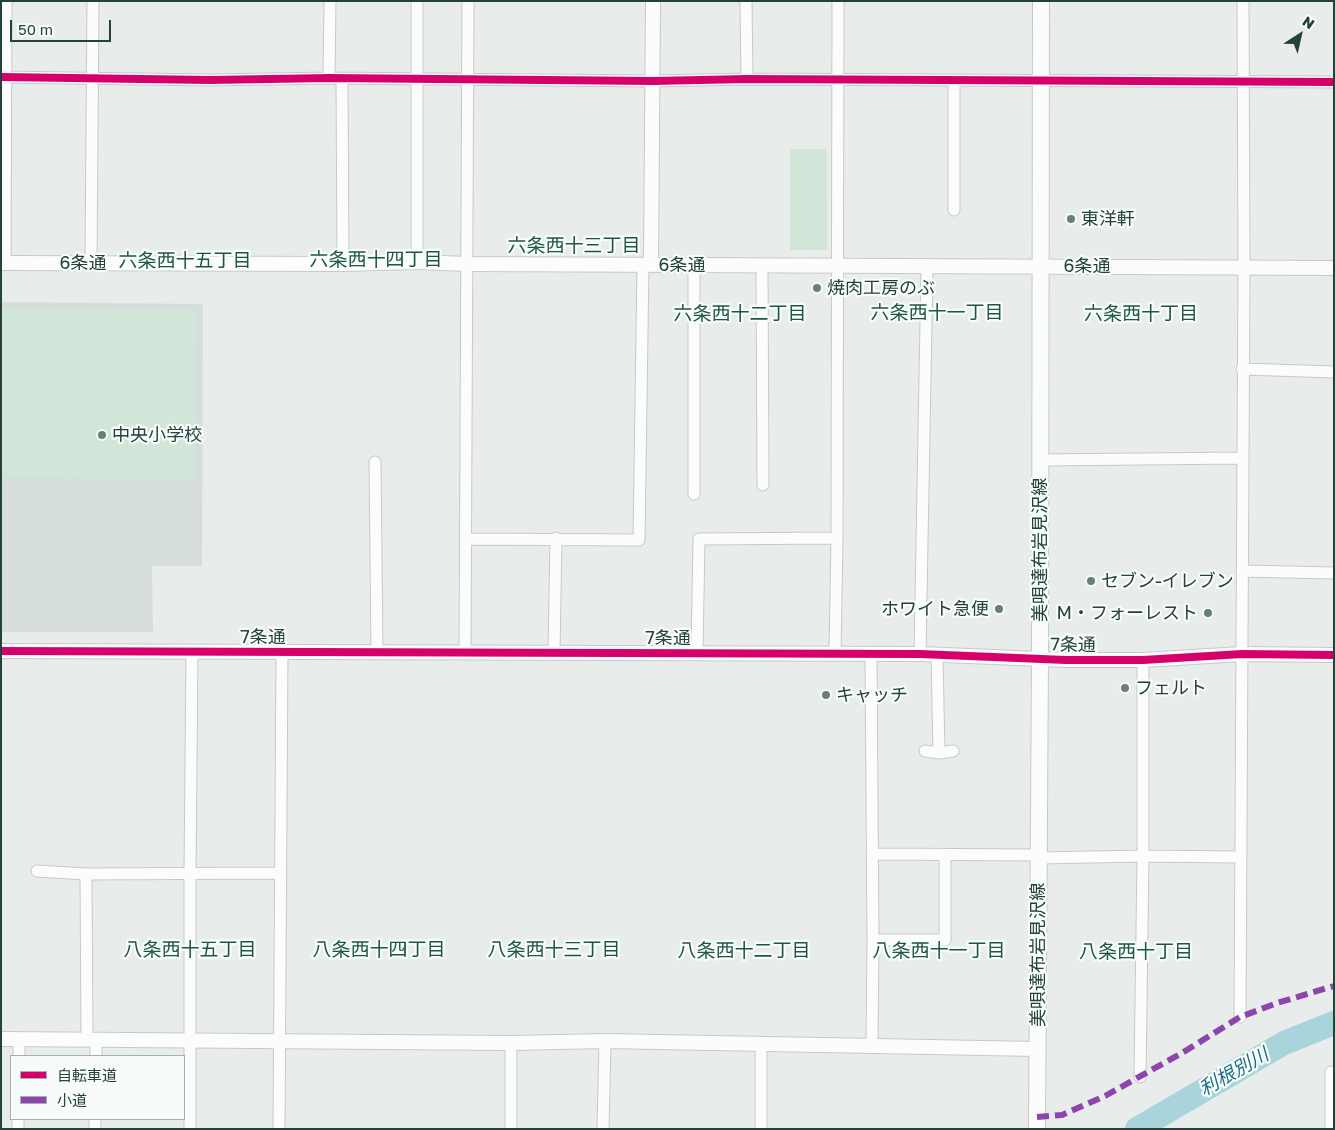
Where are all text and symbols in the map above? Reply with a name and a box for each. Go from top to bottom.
scale bar [12,10,114,42]
north arrow [1275,10,1325,60]
text: N [1300,12,1318,32]
text: 50 m [18,20,53,38]
place label: 東洋軒 [1081,208,1135,230]
marker: 東洋軒 [1065,213,1077,225]
district label: 六条西十三丁目 [508,235,640,257]
district label: 六条西十四丁目 [310,249,442,271]
district label: 六条西十五丁目 [119,250,251,272]
street label: 6条通 [60,252,106,274]
street label: 6条通 [659,254,705,276]
street label: 6条通 [1064,255,1110,277]
place label: 焼肉工房のぶ [827,277,935,299]
marker: 焼肉工房のぶ [811,282,823,294]
district label: 六条西十一丁目 [871,302,1003,324]
district label: 六条西十二丁目 [674,303,806,325]
district label: 六条西十丁目 [1084,303,1198,325]
place label: 中央小学校 [112,424,202,446]
marker: 中央小学校 [96,429,108,441]
street label: 美唄達布岩見沢線 [1029,478,1051,622]
place label: セブン-イレブン [1101,570,1234,592]
marker: セブン-イレブン [1085,575,1097,587]
place label: ホワイト急便 [881,598,989,620]
place label: M・フォーレスト [1057,602,1198,624]
marker: ホワイト急便 [993,603,1005,615]
marker: M・フォーレスト [1202,607,1214,619]
street label: 7条通 [240,626,286,648]
street label: 7条通 [645,627,691,649]
street label: 7条通 [1050,634,1096,656]
place label: フェルト [1135,677,1207,699]
marker: フェルト [1119,682,1131,694]
place label: キャッチ [836,684,908,706]
marker: キャッチ [820,689,832,701]
street label: 美唄達布岩見沢線 [1027,883,1049,1027]
district label: 八条西十五丁目 [124,939,256,961]
district label: 八条西十四丁目 [313,939,445,961]
district label: 八条西十三丁目 [488,939,620,961]
district label: 八条西十二丁目 [678,940,810,962]
district label: 八条西十一丁目 [873,940,1005,962]
district label: 八条西十丁目 [1079,941,1193,963]
water label: 利根別川 [1195,1043,1273,1101]
legend [10,1055,185,1120]
text: 自転車道 [57,1066,117,1084]
text: 小道 [57,1091,87,1109]

